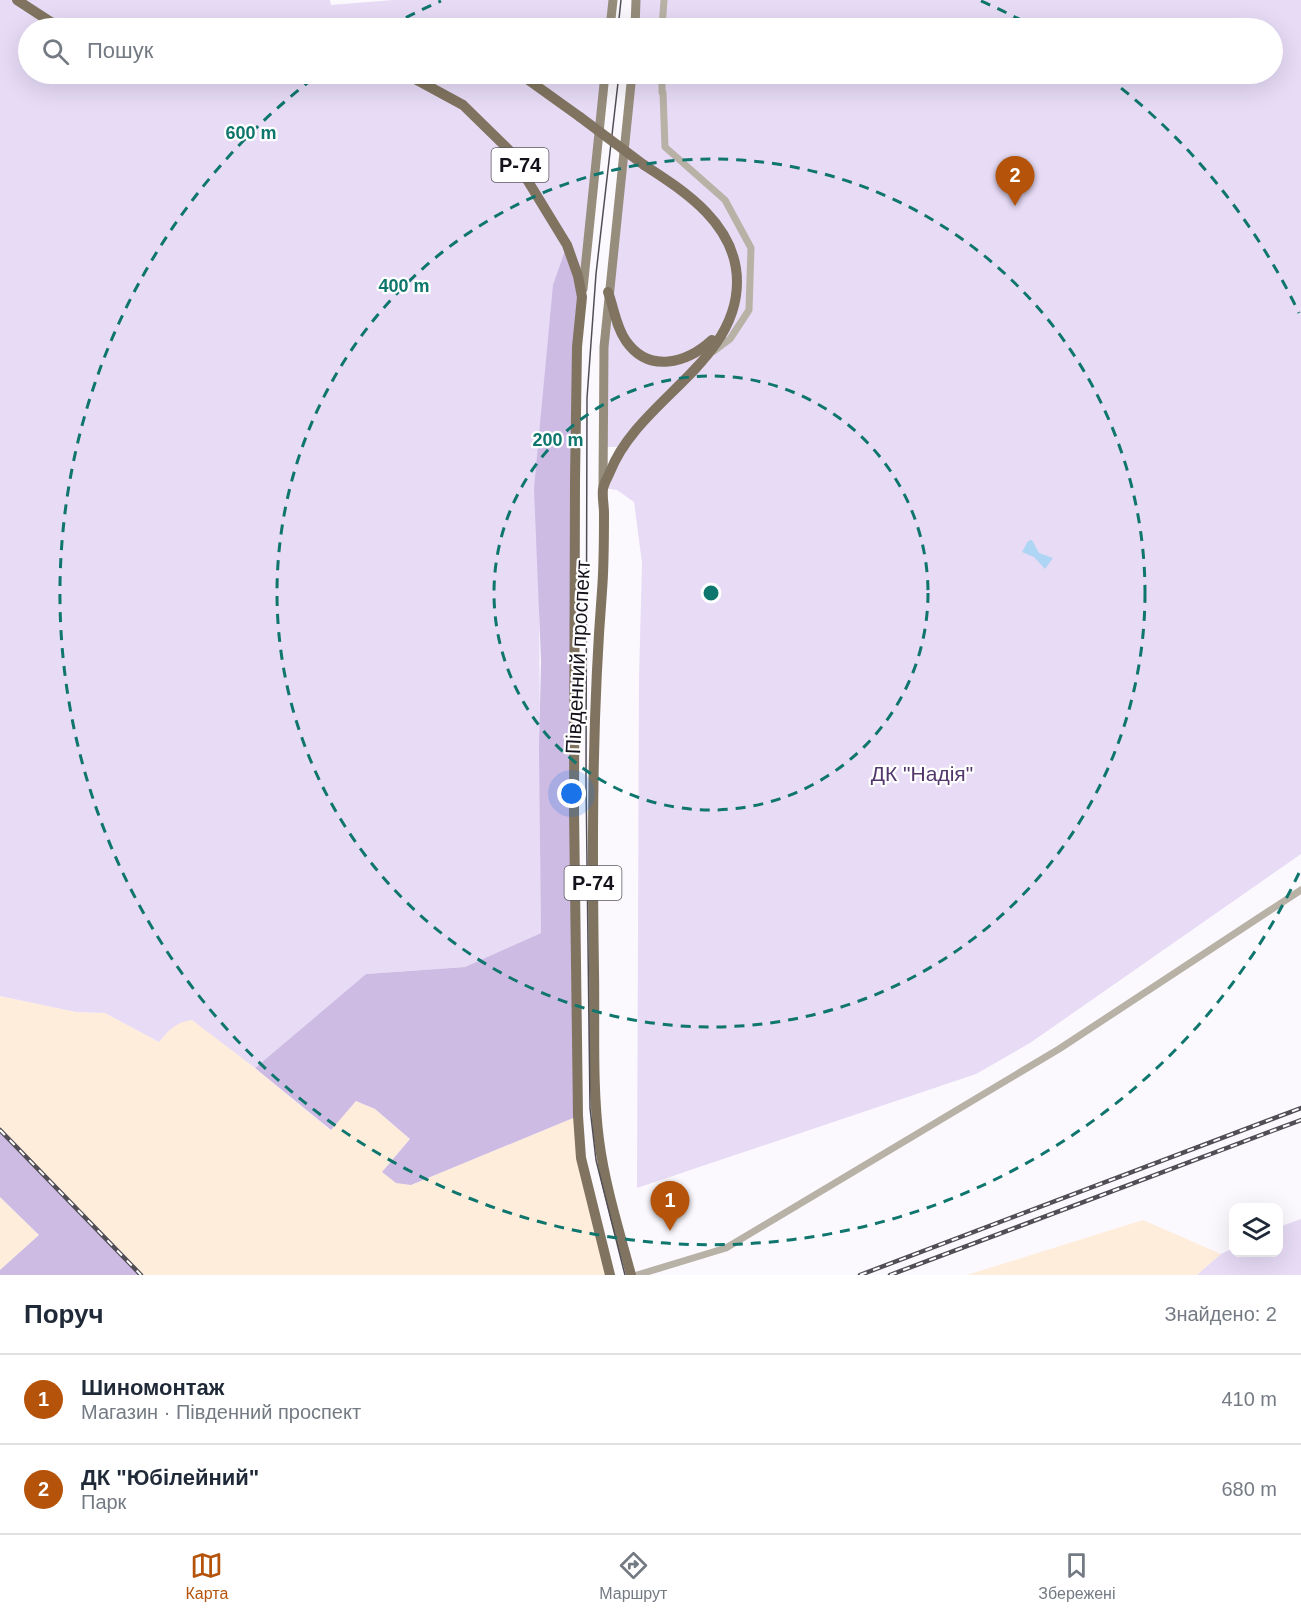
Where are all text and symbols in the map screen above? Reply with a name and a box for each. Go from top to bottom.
search box [18,18,1283,84]
icon: search [39,35,72,68]
text: Пошук [87,38,153,63]
text: 600 m [225,123,277,143]
road number: Р-74 [492,148,548,182]
pin: 2 [996,156,1034,206]
text: 400 m [378,276,430,296]
text: 200 m [532,430,584,450]
street label: Південний проспект [561,559,594,755]
centre of rings [701,583,721,603]
park label: ДК "Надія" [871,762,973,785]
your location [557,779,586,808]
road number: Р-74 [564,866,622,900]
pin: 1 [650,1182,690,1231]
map controls [1229,1203,1283,1257]
button: layers [1229,1203,1283,1257]
text: Поруч [24,1299,104,1329]
text: Знайдено: 2 [1164,1303,1277,1325]
text: Шиномонтаж [81,1375,224,1400]
text: 1 [38,1388,49,1410]
text: 410 m [1221,1388,1277,1410]
text: Магазин · Південний проспект [81,1401,361,1423]
text: ДК "Юбілейний" [81,1465,259,1490]
text: 2 [38,1478,49,1500]
text: 680 m [1221,1478,1277,1500]
text: Парк [81,1491,126,1513]
tab: Карта [185,1549,228,1603]
tab: Маршрут [599,1549,667,1603]
tab: Збережені [1038,1549,1116,1603]

